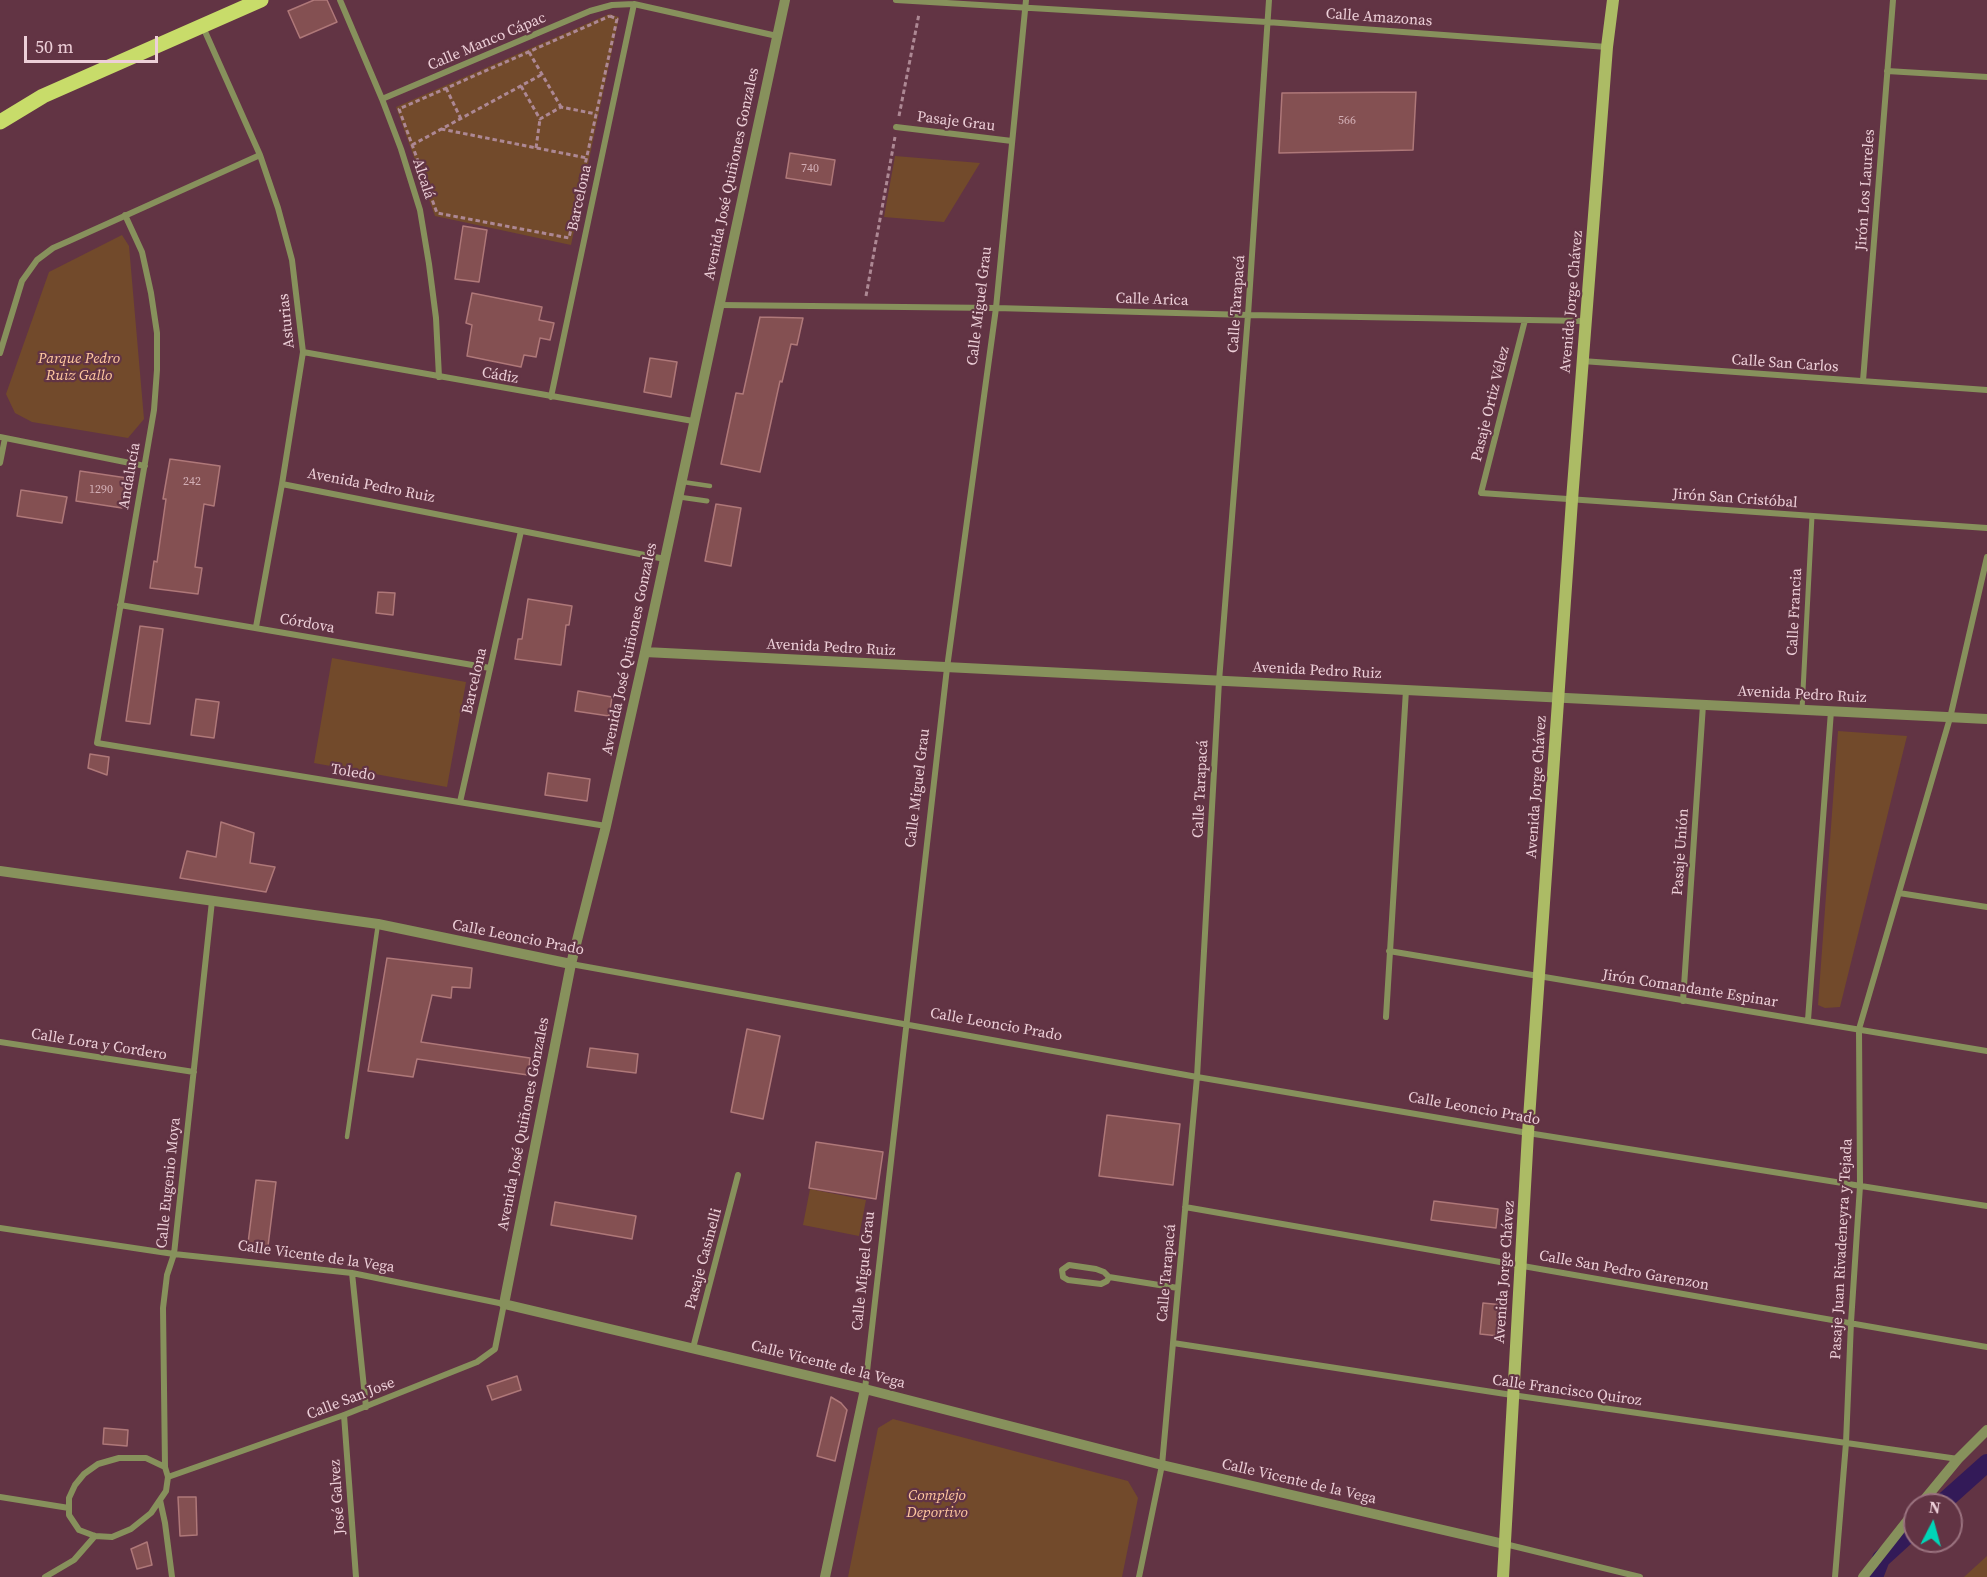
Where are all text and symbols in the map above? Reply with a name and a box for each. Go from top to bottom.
street label: Calle Amazonas [1325,5,1433,31]
street label: Calle Manco Cápac [425,9,549,75]
scale bar [27,24,160,62]
text: 50 m [35,34,73,59]
street label: Avenida José Quiñones Gonzales [701,66,763,282]
street label: Pasaje Grau [916,108,996,136]
house number: 566 [1338,114,1356,128]
street label: Jirón Los Laureles [1853,129,1879,251]
street label: Alcalá [408,157,438,201]
house number: 740 [801,162,819,176]
street label: Barcelona [564,163,596,233]
street label: Avenida Jorge Chávez [1557,230,1587,374]
street label: Calle Miguel Grau [964,245,996,367]
street label: Calle Tarapacá [1225,254,1249,354]
street label: Calle Arica [1115,290,1189,310]
street label: Asturias [275,293,299,349]
street label: Pasaje Ortiz Vélez [1468,344,1514,464]
park label: Parque Pedro Ruiz Gallo [38,350,120,385]
street label: Calle San Carlos [1731,351,1839,377]
street label: Cádiz [480,364,520,388]
street label: Andalucía [115,441,145,511]
street label: Avenida Pedro Ruiz [306,465,436,507]
house number: 242 [183,475,201,489]
house number: 1290 [89,483,113,497]
street label: Jirón San Cristóbal [1672,486,1798,512]
street label: Avenida José Quiñones Gonzales [599,541,661,757]
street label: Calle Francia [1784,568,1806,656]
street label: Córdova [278,610,336,638]
street label: Avenida Pedro Ruiz [766,636,896,660]
street label: Barcelona [459,646,491,716]
street label: Avenida Pedro Ruiz [1252,659,1382,683]
street label: Avenida Pedro Ruiz [1737,683,1867,707]
street label: Avenida Jorge Chávez [1523,715,1551,859]
street label: Calle Miguel Grau [902,727,934,849]
street label: Calle Tarapacá [1189,740,1213,838]
street label: Toledo [329,761,377,785]
street label: Pasaje Unión [1669,808,1693,896]
street label: Calle Leoncio Prado [451,916,585,960]
street label: Jirón Comandante Espinar [1601,966,1779,1012]
street label: Calle Leoncio Prado [929,1005,1063,1045]
street label: Avenida José Quiñones Gonzales [494,1016,554,1232]
street label: Calle Lora y Cordero [30,1025,168,1065]
street label: Calle Leoncio Prado [1407,1089,1541,1129]
street label: Calle Eugenio Moya [153,1117,185,1249]
street label: Pasaje Juan Rivadeneyra y Tejada [1827,1138,1857,1360]
street label: Avenida Jorge Chávez [1491,1200,1519,1344]
street label: Pasaje Casinelli [682,1206,726,1312]
street label: Calle Miguel Grau [849,1210,879,1332]
street label: Calle Tarapacá [1154,1223,1180,1323]
street label: Calle Vicente de la Vega [236,1237,396,1277]
street label: Calle San Pedro Garenzon [1537,1247,1711,1295]
street label: Calle Vicente de la Vega [749,1337,907,1393]
street label: Calle Francisco Quiroz [1491,1372,1643,1410]
street label: Calle San Jose [304,1374,398,1424]
street label: Calle Vicente de la Vega [1220,1455,1378,1509]
street label: José Galvez [326,1459,350,1535]
park label: Complejo Deportivo [906,1487,968,1522]
north arrow [1903,1493,1963,1553]
text: N [1928,1496,1942,1519]

